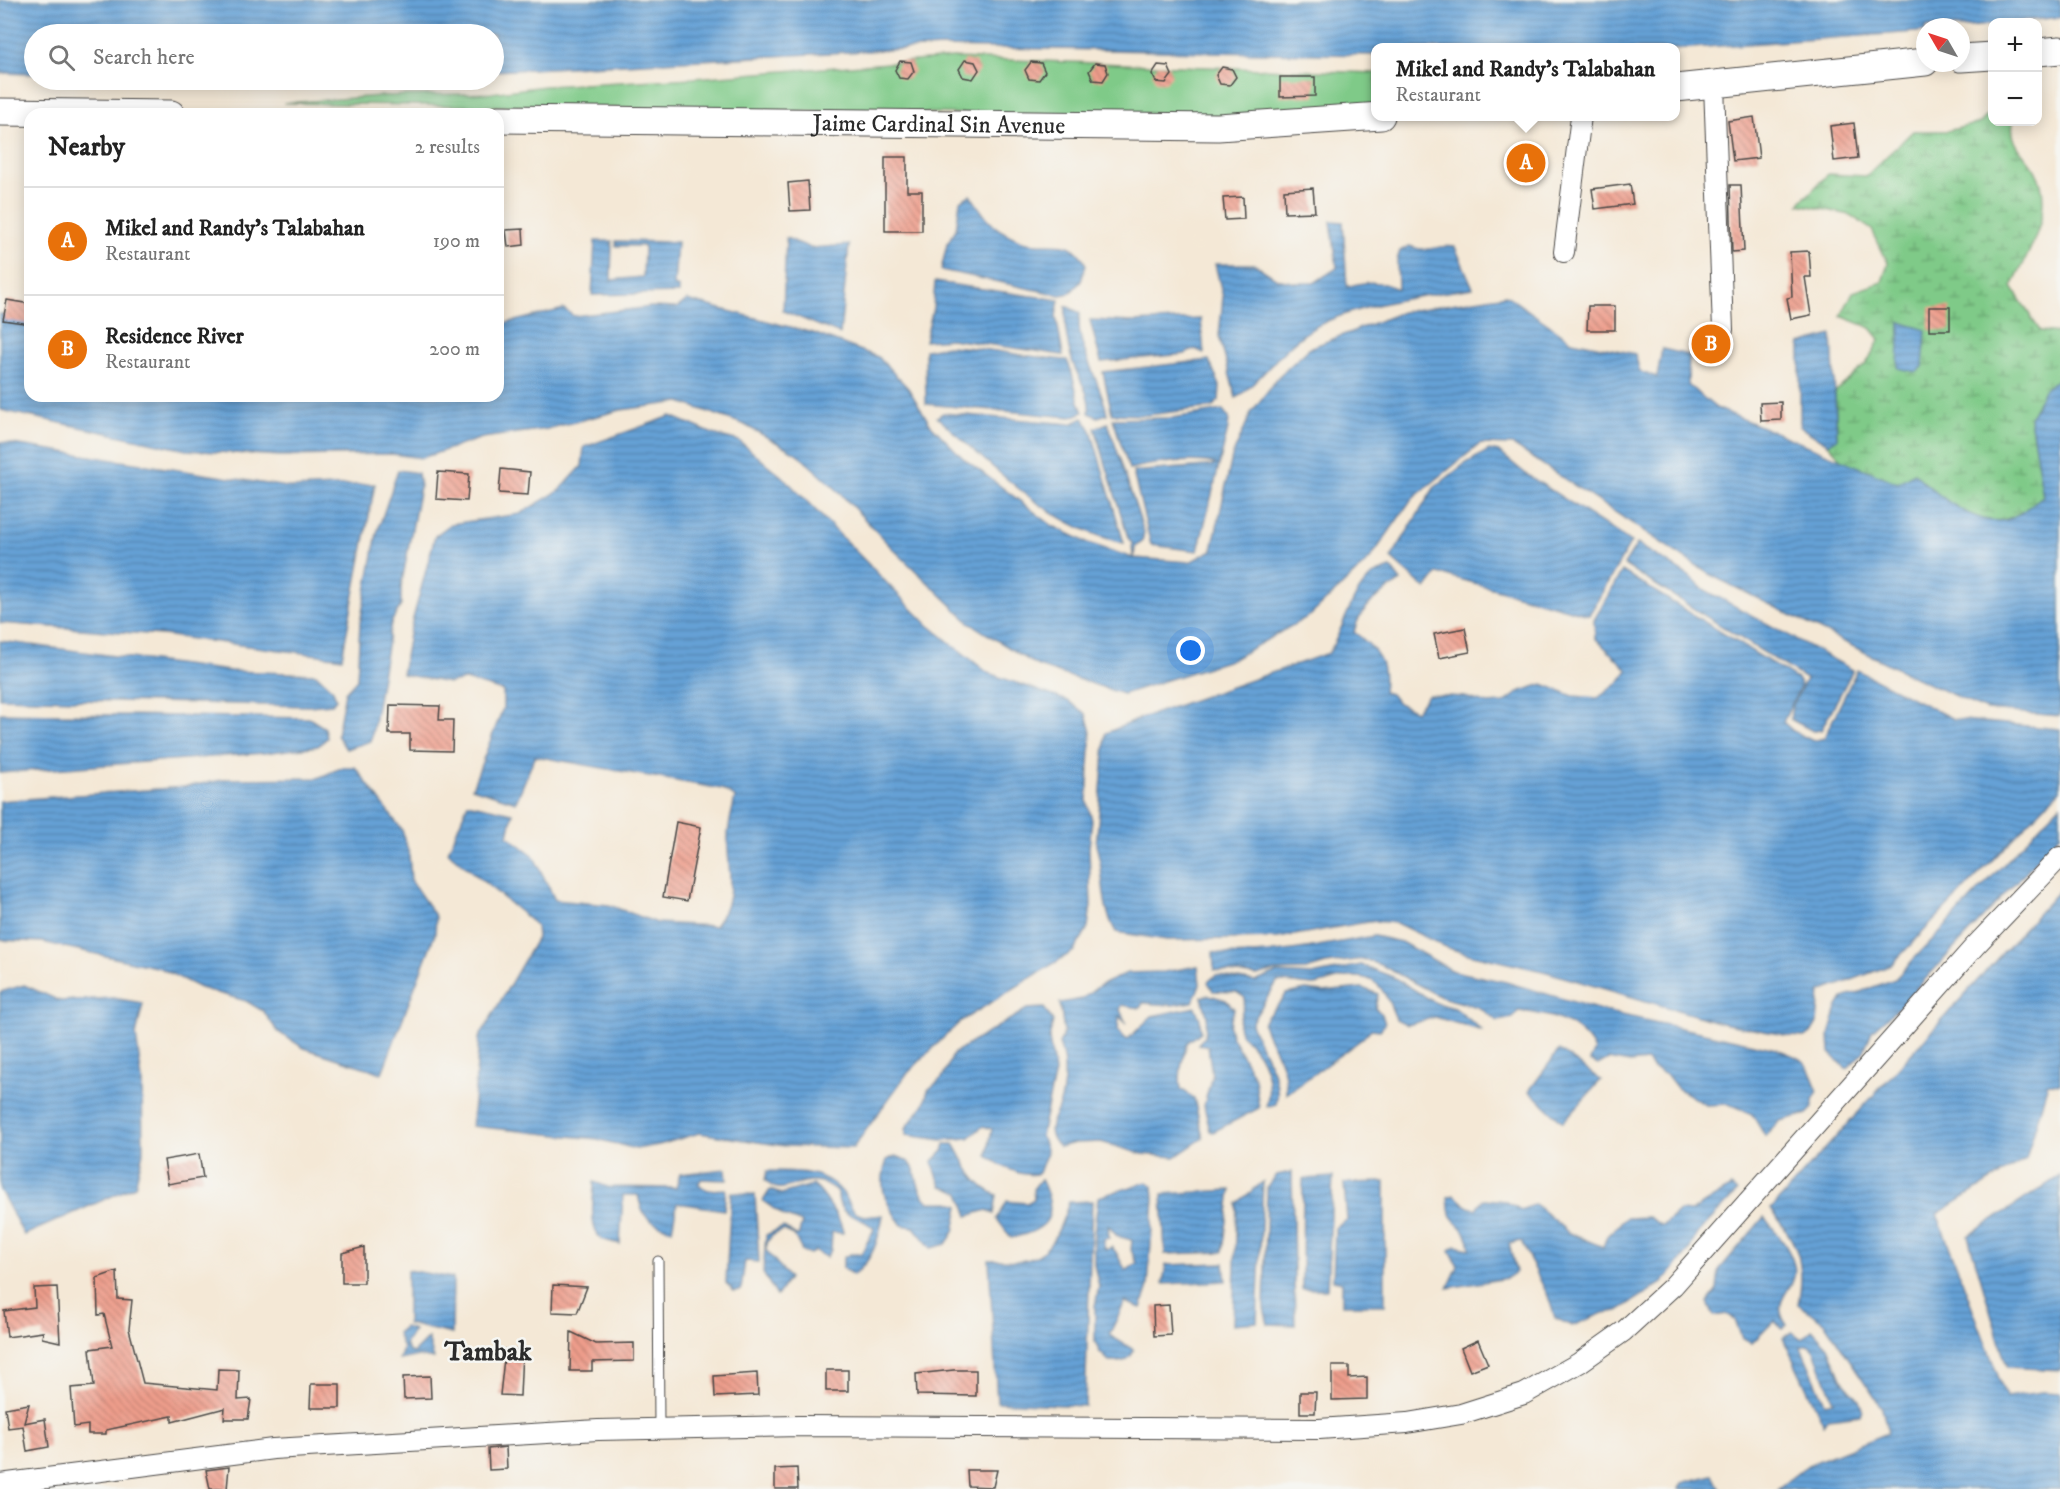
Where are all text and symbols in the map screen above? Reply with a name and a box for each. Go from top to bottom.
north arrow [1916,18,1970,72]
map controls [1988,18,2042,126]
button: + [1988,18,2042,72]
search box [24,24,504,90]
icon: search [45,41,78,74]
popup [1371,43,1680,121]
text: Search here [93,44,195,71]
text: Mikel and Randy's Talabahan [1396,56,1655,83]
button: − [1988,72,2042,126]
text: Restaurant [1396,83,1481,108]
street label: Jaime Cardinal Sin Avenue [811,108,1065,141]
text: Nearby [48,131,125,164]
text: 2 results [415,135,480,160]
pin: A [1506,140,1546,186]
text: Mikel and Randy's Talabahan [105,215,365,242]
text: A [61,229,74,254]
text: 190 m [433,229,480,254]
text: Restaurant [105,242,190,267]
pin: B [1692,322,1730,366]
text: Residence River [105,323,244,350]
text: B [61,337,74,362]
text: 200 m [429,337,480,362]
text: Restaurant [105,350,190,375]
your location [1176,636,1205,665]
district label: Tambak [443,1335,532,1369]

